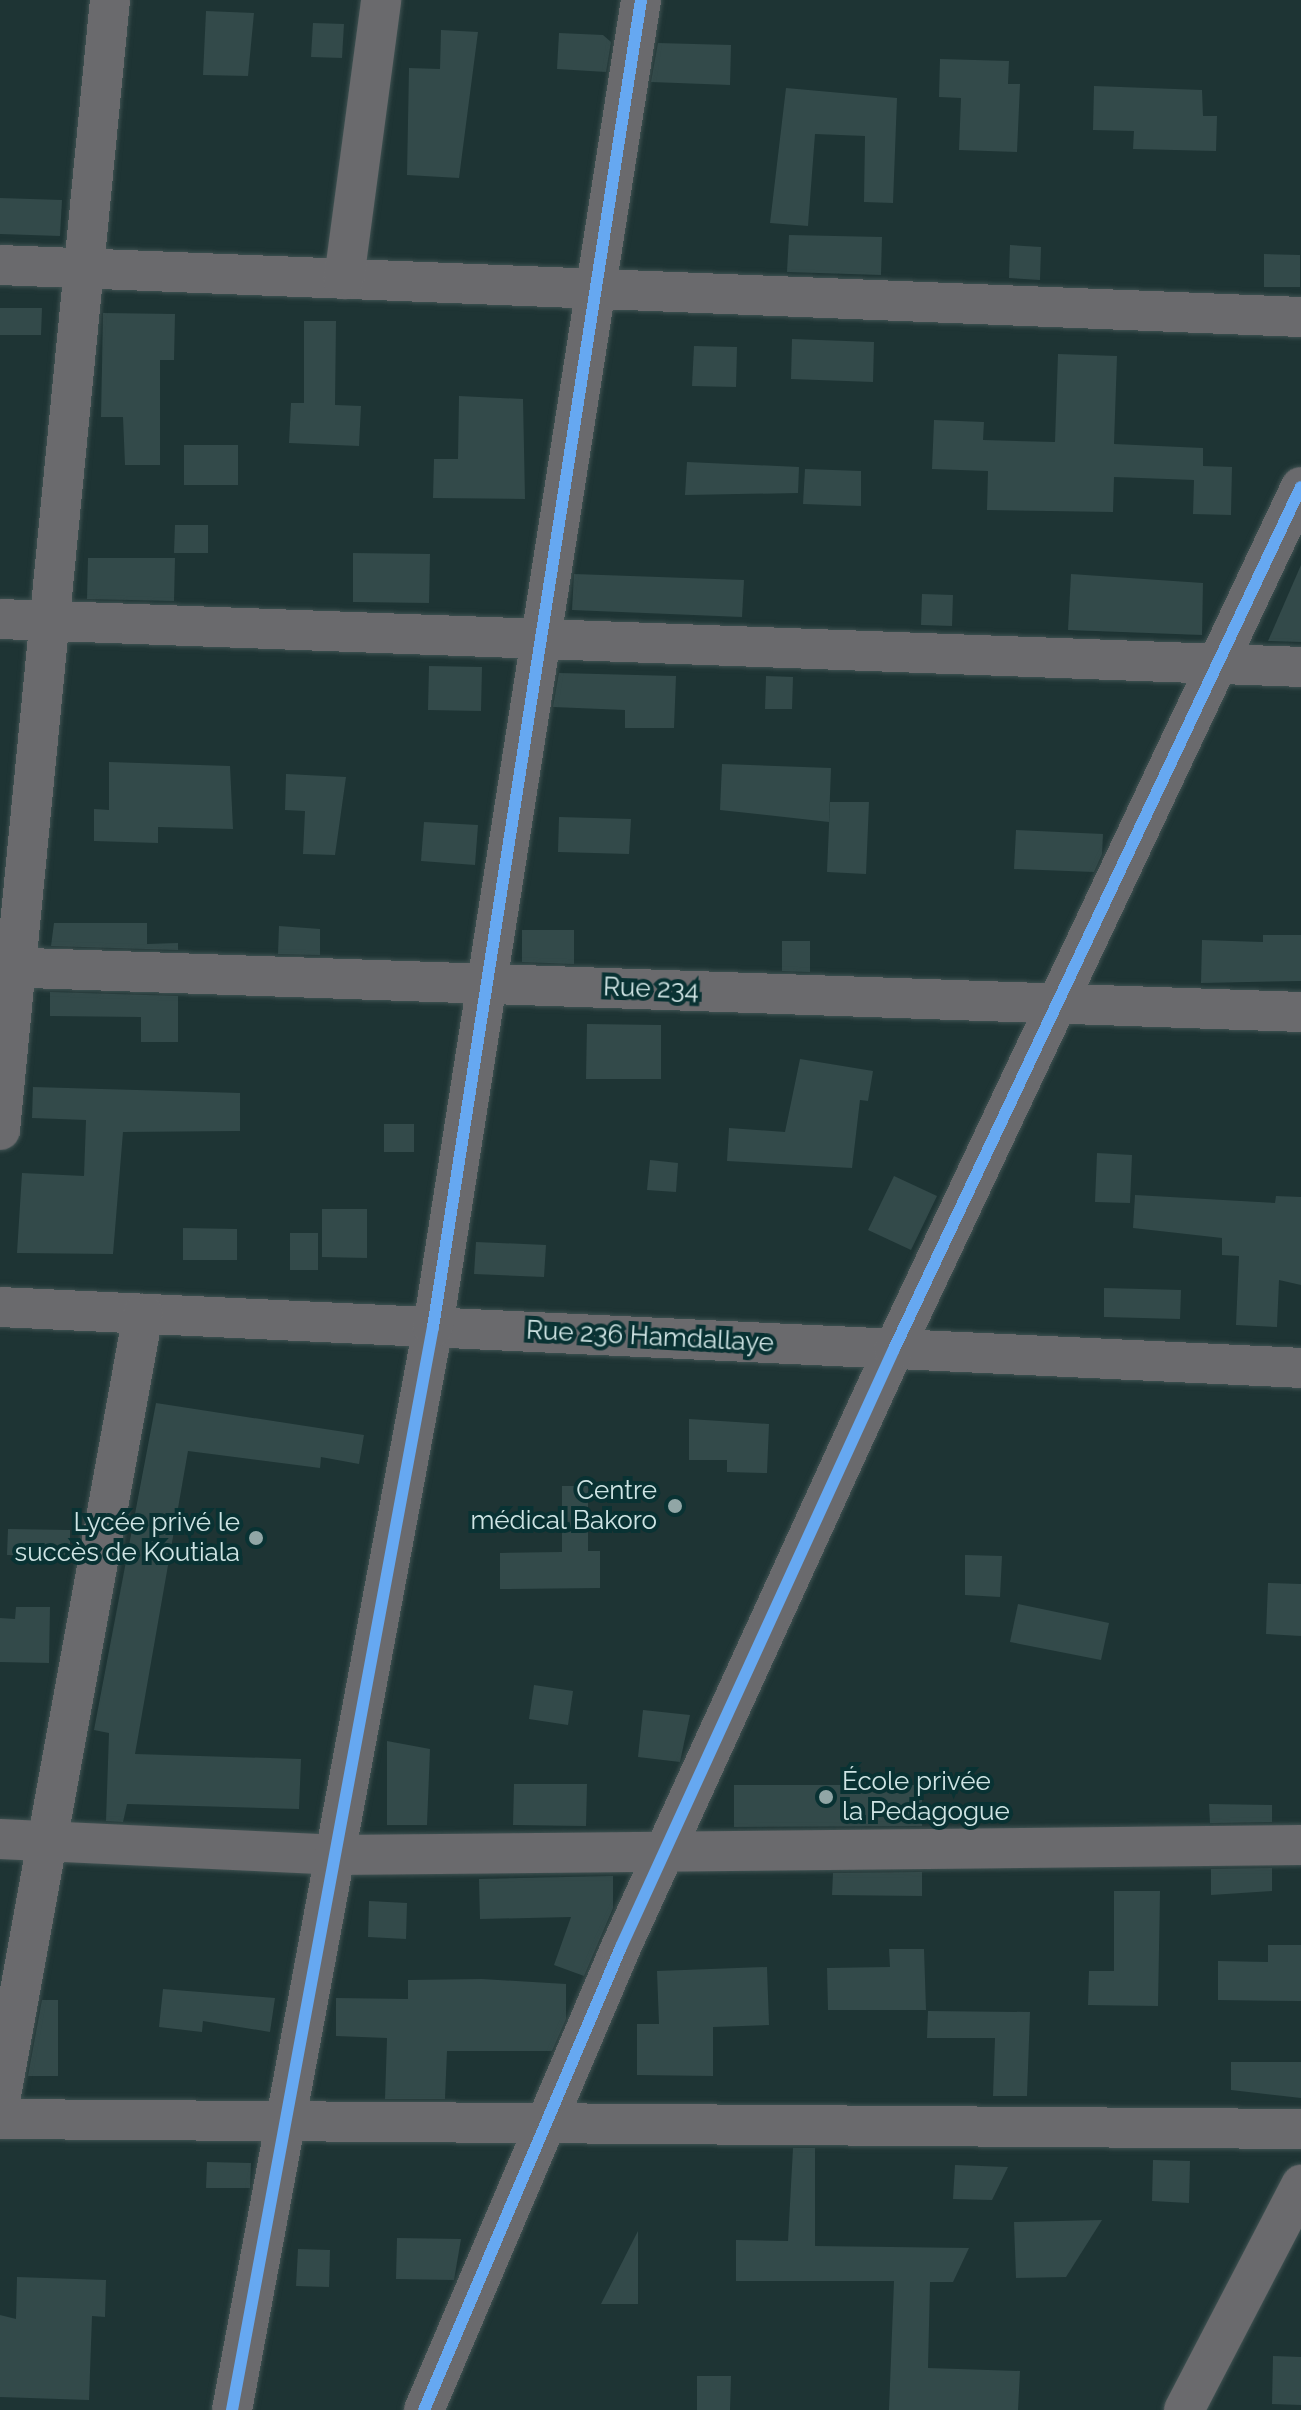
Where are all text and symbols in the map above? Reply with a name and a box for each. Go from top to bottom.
street label: Rue 234 [603,972,699,1006]
street label: Rue 236 Hamdallaye [525,1315,775,1359]
place label: Centre médical Bakoro [470,1475,657,1536]
marker: Centre médical Bakoro [664,1495,686,1517]
place label: Lycée privé le succès de Koutiala [15,1507,240,1568]
marker: Lycée privé le succès de Koutiala [247,1529,265,1547]
place label: École privée la Pedagogue [842,1766,1010,1828]
marker: École privée la Pedagogue [817,1788,835,1806]

